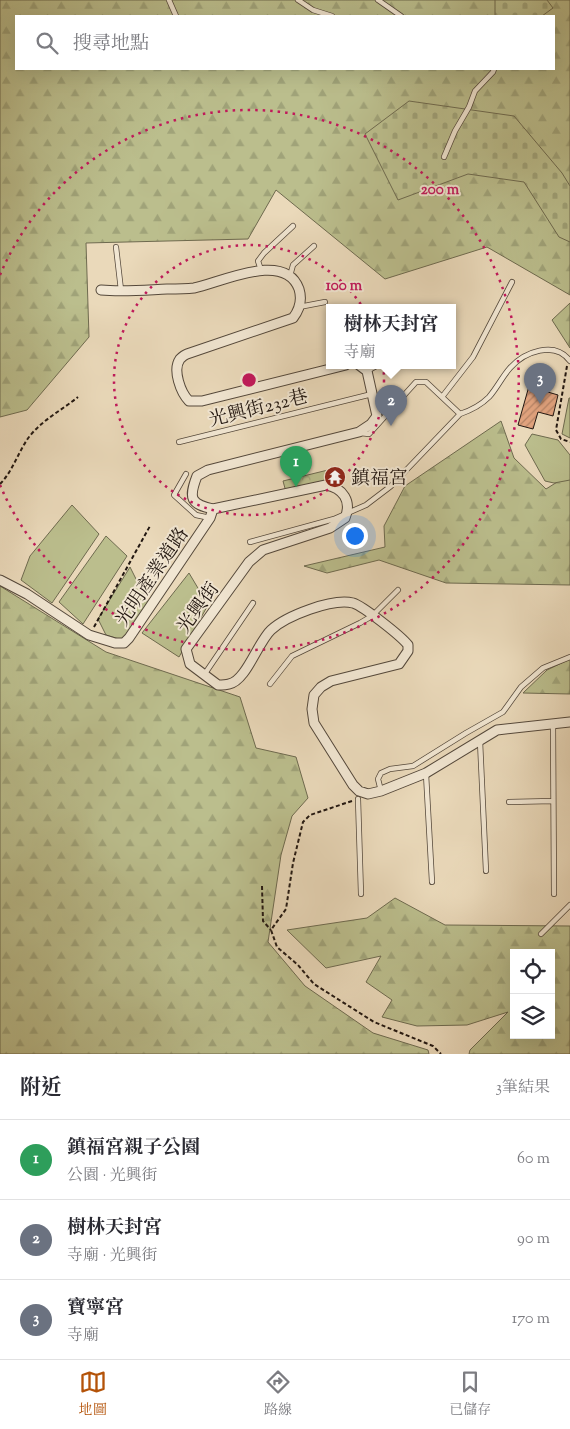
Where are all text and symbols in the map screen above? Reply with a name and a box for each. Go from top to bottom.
search box [15,15,555,70]
icon: search [33,29,61,57]
text: 搜尋地點 [73,31,149,58]
text: 200 m [421,180,460,201]
text: 100 m [326,276,363,297]
popup [326,304,456,369]
text: 樹林天封宮 [343,312,439,339]
text: 寺廟 [343,342,376,365]
pin: 3 [524,363,556,404]
centre of rings [240,371,258,389]
street label: 光興街232巷 [206,384,311,435]
pin: 2 [375,385,407,426]
pin: 1 [280,446,312,487]
temple icon: 鎮福宮 [323,465,347,489]
place label: 鎮福宮 [351,466,408,493]
street label: 光明產業道路 [110,523,196,632]
your location [342,523,368,549]
street label: 光興街 [171,577,227,639]
map controls [510,949,555,1039]
button: locate [510,949,555,994]
button: layers [510,994,555,1039]
text: 附近 [20,1074,62,1104]
text: 3筆結果 [496,1077,550,1100]
text: 鎮福宮親子公園 [67,1135,200,1162]
text: 1 [33,1148,39,1171]
text: 60 m [517,1148,550,1171]
text: 公園 · 光興街 [67,1165,158,1188]
text: 樹林天封宮 [67,1215,162,1242]
text: 2 [32,1228,40,1251]
text: 90 m [517,1228,550,1251]
text: 寺廟 · 光興街 [67,1245,158,1268]
text: 寶寧宮 [67,1295,124,1322]
text: 3 [33,1308,39,1331]
text: 170 m [512,1308,550,1331]
text: 寺廟 [67,1325,99,1348]
tab: 地圖 [79,1368,107,1421]
tab: 路線 [264,1368,292,1421]
tab: 已儲存 [449,1368,491,1421]

